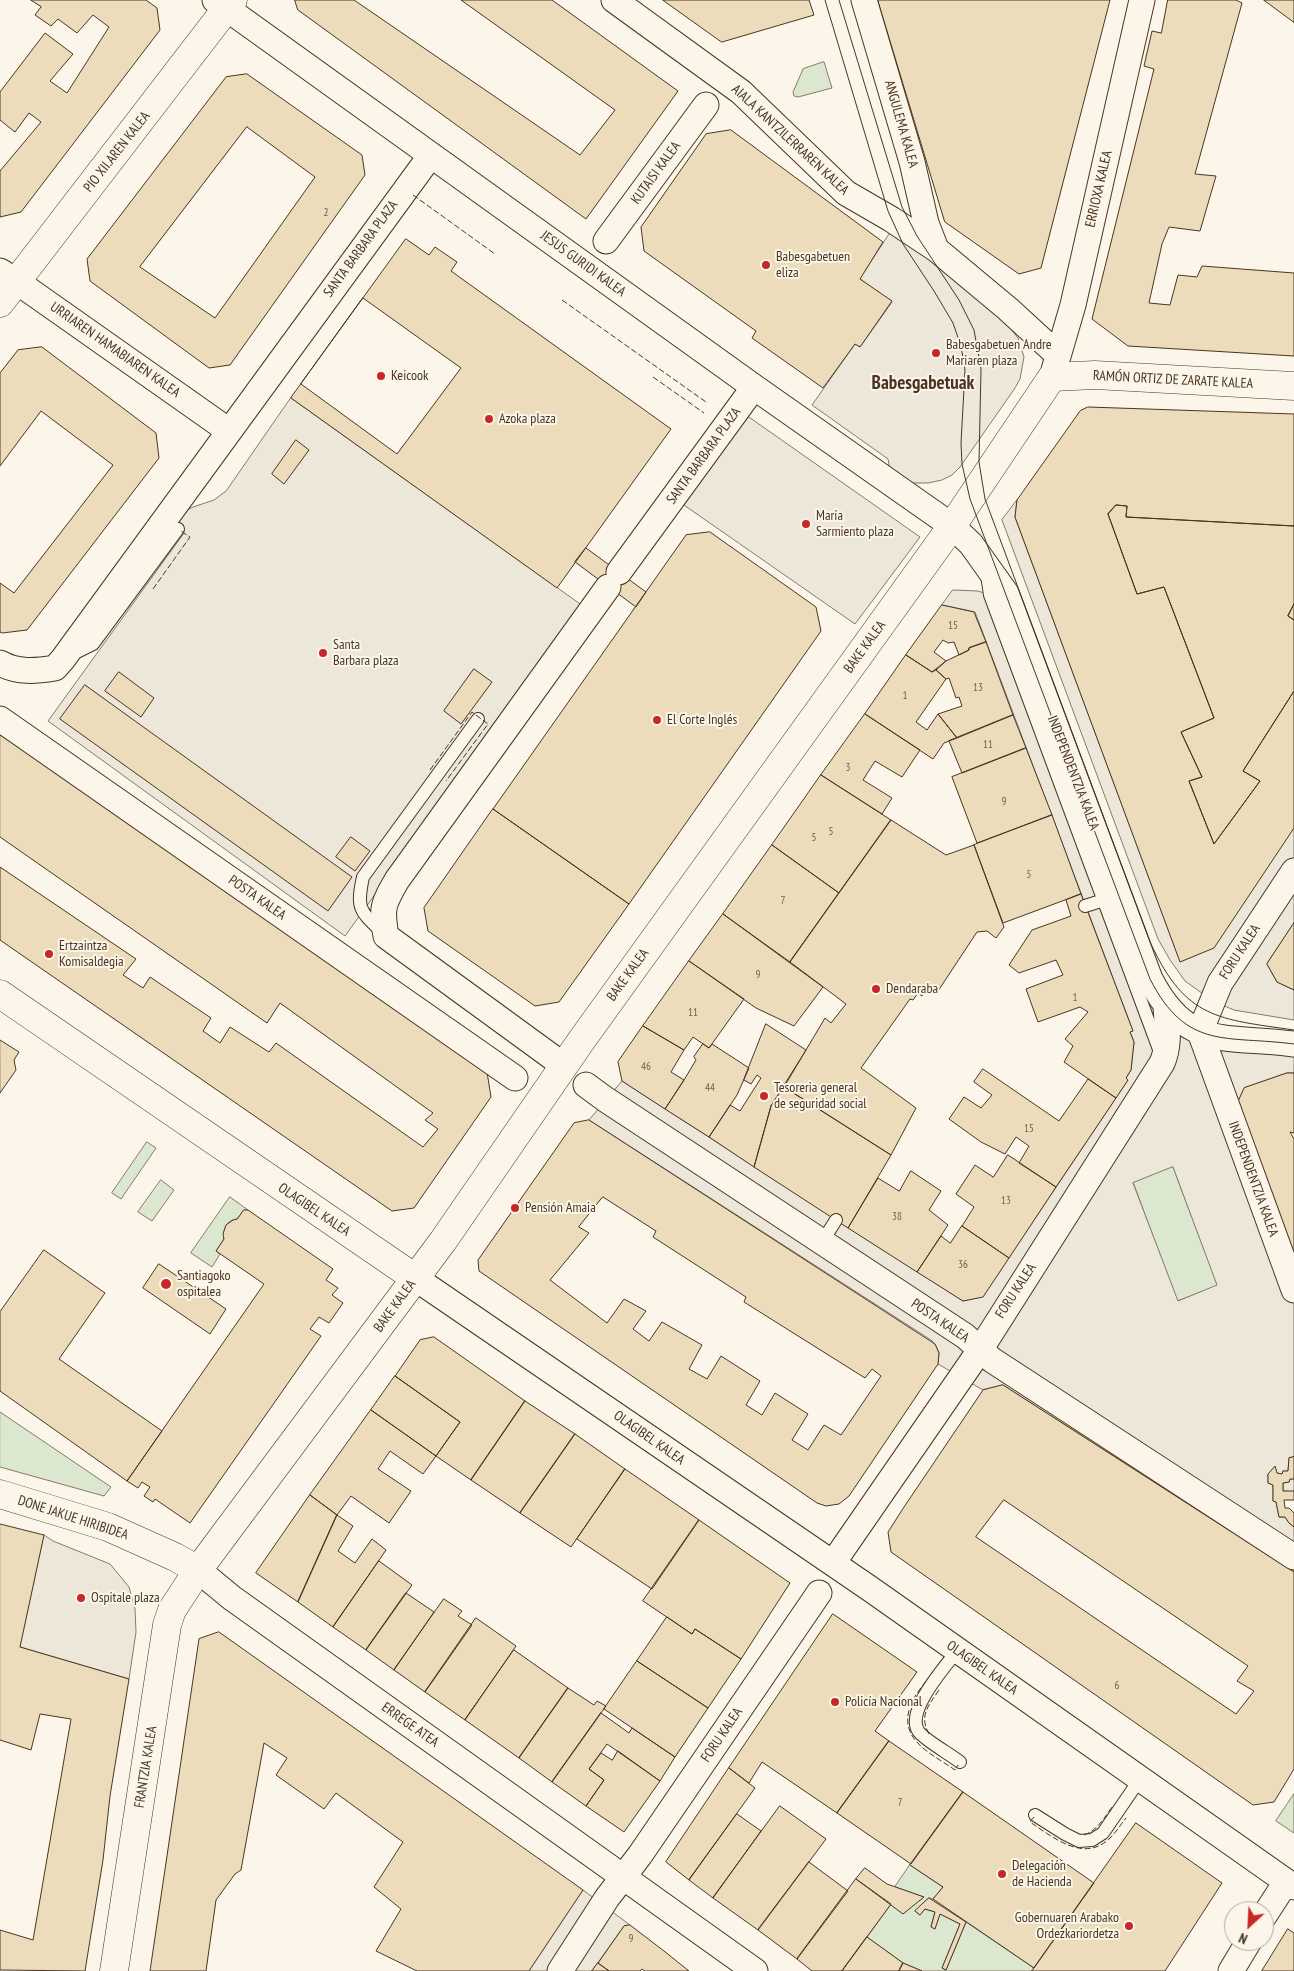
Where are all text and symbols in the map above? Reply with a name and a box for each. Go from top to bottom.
street label: ANGULEMA KALEA [880,78,922,170]
street label: AIALA KANTZILERRAREN KALEA [728,81,852,199]
street label: PIO XII.AREN KALEA [80,108,154,196]
street label: KUTAISI KALEA [628,138,684,208]
street label: ERRIOXA KALEA [1082,149,1116,229]
street label: SANTA BARBARA PLAZA [320,197,402,301]
house number: 2 [324,206,328,220]
street label: JESUS GURIDI KALEA [537,228,629,300]
place label: Babesgabetuen eliza [776,249,850,282]
marker: Babesgabetuen eliza [760,259,772,271]
street label: URRIAREN HAMABIAREN KALEA [47,299,183,401]
place label: Babesgabetuen Andre Mariaren plaza [946,337,1052,370]
marker: Babesgabetuen Andre Mariaren plaza [930,347,942,359]
street label: RAMÓN ORTIZ DE ZARATE KALEA [1092,367,1254,393]
place label: Keicook [391,368,428,384]
marker: Keicook [375,370,387,382]
district label: Babesgabetuak [872,373,974,395]
street label: SANTA BARBARA PLAZA [663,404,745,508]
place label: Azoka plaza [499,411,556,427]
marker: Azoka plaza [483,413,495,425]
place label: María Sarmiento plaza [816,508,894,540]
marker: María Sarmiento plaza [800,518,812,530]
street label: BAKE KALEA [840,618,890,676]
house number: 15 [948,619,958,633]
place label: Santa Barbara plaza [333,637,399,670]
marker: Santa Barbara plaza [317,647,329,659]
house number: 13 [973,681,983,695]
house number: 1 [903,689,907,703]
place label: El Corte Inglés [667,712,737,728]
street label: INDEPENDENTZIA KALEA [1043,713,1103,833]
marker: El Corte Inglés [651,714,663,726]
house number: 11 [983,738,993,752]
house number: 3 [846,761,850,775]
house number: 9 [1002,795,1006,809]
house number: 5 [829,825,833,839]
house number: 5 [812,831,816,845]
house number: 5 [1027,868,1031,882]
street label: POSTA KALEA [225,872,289,924]
house number: 7 [781,894,785,908]
street label: FORU KALEA [1216,921,1264,983]
place label: Ertzaintza Komisaldegia [59,938,124,970]
street label: BAKE KALEA [603,946,653,1004]
marker: Ertzaintza Komisaldegia [43,948,55,960]
house number: 9 [756,968,760,982]
place label: Dendaraba [886,981,938,997]
marker: Dendaraba [870,983,882,995]
house number: 1 [1073,991,1077,1005]
house number: 11 [688,1006,698,1020]
house number: 46 [641,1060,651,1074]
place label: Tesoreria general de seguridad social [774,1080,867,1112]
house number: 44 [705,1081,715,1095]
marker: Tesoreria general de seguridad social [758,1090,770,1102]
street label: INDEPENDENTZIA KALEA [1224,1119,1282,1239]
house number: 15 [1024,1122,1034,1136]
street label: OLAGIBEL KALEA [275,1180,353,1240]
house number: 13 [1001,1194,1011,1208]
place label: Pensión Amaia [525,1200,596,1216]
marker: Pensión Amaia [509,1202,521,1214]
house number: 38 [892,1210,902,1224]
house number: 36 [958,1258,968,1272]
street label: FORU KALEA [992,1260,1040,1322]
place label: Santiagoko ospitalea [177,1268,231,1300]
marker: Santiagoko ospitalea [159,1277,173,1291]
street label: BAKE KALEA [370,1277,420,1335]
street label: POSTA KALEA [908,1295,972,1347]
street label: OLAGIBEL KALEA [610,1407,688,1469]
street label: DONE JAKUE HIRIBIDEA [16,1492,130,1544]
place label: Ospitale plaza [91,1590,160,1606]
marker: Ospitale plaza [75,1592,87,1604]
street label: OLAGIBEL KALEA [943,1637,1021,1699]
house number: 6 [1115,1679,1119,1693]
place label: Policía Nacional [845,1694,922,1710]
marker: Policía Nacional [829,1696,841,1708]
street label: ERREGE ATEA [378,1699,442,1751]
street label: FORU KALEA [698,1705,746,1765]
street label: FRANTZIA KALEA [131,1725,161,1809]
house number: 7 [898,1796,902,1810]
place label: Delegación de Hacienda [1012,1858,1072,1890]
marker: Delegación de Hacienda [996,1868,1008,1880]
north arrow [1224,1901,1274,1951]
place label: Gobernuaren Arabako Ordezkariordetza [1015,1910,1119,1942]
marker: Gobernuaren Arabako Ordezkariordetza [1123,1920,1135,1932]
text: N [1236,1929,1250,1948]
house number: 9 [629,1932,633,1946]

